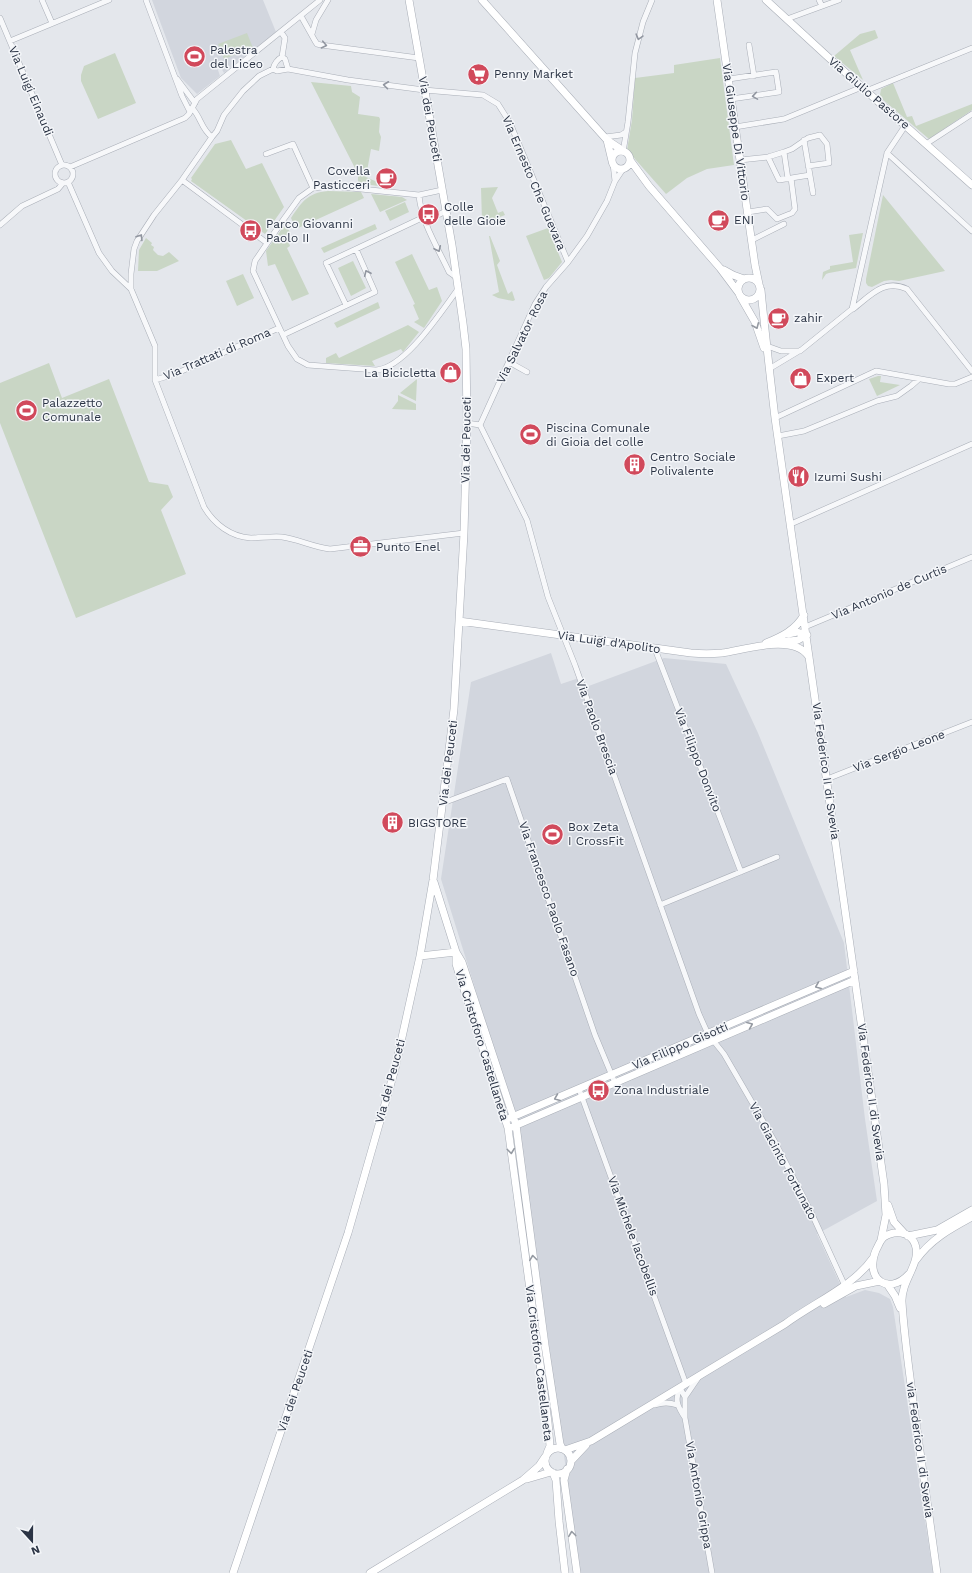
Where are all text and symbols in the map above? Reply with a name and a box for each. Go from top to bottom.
one-way arrow [635,33,644,40]
one-way arrow [321,40,327,48]
place label: Palestra del Liceo [210,43,263,71]
street label: Via Luigi Einaudi [6,44,56,138]
sports icon: Palestra del Liceo [181,44,207,70]
street label: Via Giulio Pastore [825,54,913,132]
supermarket icon: Penny Market [466,61,492,87]
street label: Via Giuseppe Di Vittorio [719,63,753,201]
place label: Penny Market [494,67,573,81]
street label: Via dei Peuceti [416,75,444,163]
one-way arrow [382,81,389,90]
one-way arrow [752,91,758,99]
street label: Via Ernesto Che Guevara [499,114,569,253]
place label: Covella Pasticceri [313,164,370,192]
cafe icon: Covella Pasticceri [373,165,399,191]
place label: Colle delle Gioie [444,200,506,228]
bus stop icon: Colle delle Gioie [416,201,442,227]
cafe icon: ENI [706,207,732,233]
place label: ENI [734,213,754,227]
place label: Parco Giovanni Paolo II [266,217,353,245]
bus stop icon: Parco Giovanni Paolo II [237,218,263,244]
one-way arrow [136,234,143,241]
one-way arrow [433,244,441,252]
one-way arrow [364,270,372,277]
street label: Via Salvator Rosa [494,288,551,385]
cafe icon: zahir [766,305,792,331]
place label: zahir [794,311,823,325]
one-way arrow [751,321,759,329]
street label: Via Trattati di Roma [161,325,273,383]
shop icon: La Bicicletta [438,360,464,386]
shop icon: Expert [788,365,814,391]
place label: La Bicicletta [364,366,436,380]
place label: Expert [816,371,854,385]
place label: Palazzetto Comunale [42,396,103,424]
sports icon: Palazzetto Comunale [13,397,39,423]
street label: Via dei Peuceti [458,397,474,483]
place label: Piscina Comunale di Gioia del colle [546,421,650,449]
sports icon: Piscina Comunale di Gioia del colle [517,422,543,448]
place label: Centro Sociale Polivalente [650,450,736,478]
building icon: Centro Sociale Polivalente [621,451,647,477]
restaurant icon: Izumi Sushi [785,464,811,490]
place label: Izumi Sushi [814,470,882,484]
office icon: Punto Enel [348,534,374,560]
place label: Punto Enel [376,540,440,554]
street label: Via Antonio de Curtis [829,561,949,623]
street label: Via Luigi d'Apolito [557,628,661,656]
street label: Via Paolo Brescia [573,677,621,777]
street label: Via Federico II di Svevia [809,701,843,841]
street label: Via Filippo Donvito [672,706,724,814]
street label: Via dei Peuceti [436,719,460,807]
street label: Via Sergio Leone [851,727,947,775]
building icon: BIGSTORE [380,810,406,836]
place label: BIGSTORE [408,816,467,830]
street label: Via Francesco Paolo Fasano [516,820,582,978]
place label: Box Zeta I CrossFit [568,820,624,848]
sports icon: Box Zeta I CrossFit [540,821,566,847]
street label: Via Cristoforo Castellaneta [452,968,512,1123]
one-way arrow [815,981,822,989]
street label: Via Filippo Gisotti [630,1019,730,1073]
one-way arrow [746,1022,753,1030]
street label: Via Federico II di Svevia [854,1022,888,1162]
street label: Via dei Peuceti [372,1037,408,1125]
bus stop icon: Zona Industriale [586,1077,612,1103]
place label: Zona Industriale [614,1083,709,1097]
one-way arrow [554,1093,561,1101]
street label: Via Giacinto Fortunato [746,1100,820,1222]
one-way arrow [506,1148,515,1154]
street label: Via Michele Iacobellis [605,1174,661,1298]
one-way arrow [529,1254,538,1261]
street label: Via Cristoforo Castellaneta [522,1284,556,1442]
street label: Via dei Peuceti [274,1348,316,1434]
street label: via Federico II di Svevia [904,1381,936,1519]
street label: Via Antonio Grippa [683,1440,715,1550]
north arrow [12,1521,52,1561]
one-way arrow [568,1531,577,1537]
text: N [29,1542,42,1557]

